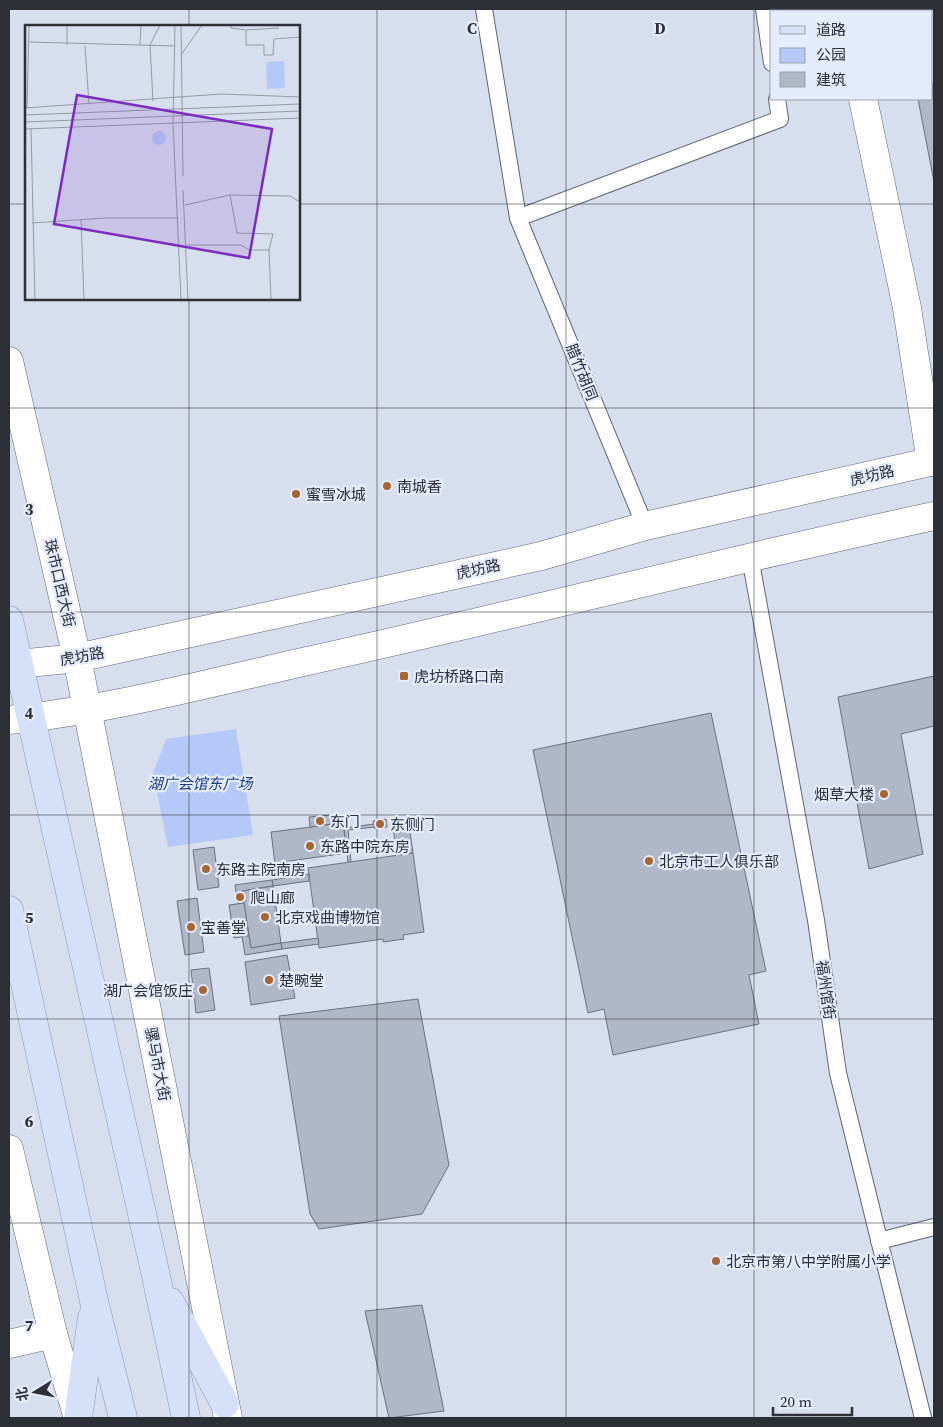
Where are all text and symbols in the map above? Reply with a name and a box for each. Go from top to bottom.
legend [770,10,933,100]
text: C [467,17,477,39]
text: D [654,17,666,39]
text: 道路 [816,19,846,40]
inset map [25,25,300,300]
text: 公园 [816,44,846,65]
text: 建筑 [816,69,846,90]
street label: 腊竹胡同 [561,340,603,404]
street label: 虎坊路 [848,460,896,490]
place label: 南城香 [397,476,442,497]
marker: 南城香 [381,480,393,492]
place label: 蜜雪冰城 [306,484,366,505]
marker: 蜜雪冰城 [290,488,302,500]
text: 3 [25,498,34,520]
street label: 珠市口西大街 [40,537,80,629]
street label: 虎坊路 [454,554,502,584]
street label: 虎坊路 [58,642,106,670]
place label: 虎坊桥路口南 [414,666,504,687]
marker: 虎坊桥路口南 [398,670,410,682]
text: 4 [25,702,34,724]
park label: 湖广会馆东广场 [147,773,254,794]
place label: 烟草大楼 [814,784,874,805]
marker: 烟草大楼 [878,788,890,800]
place label: 东门 [330,811,360,832]
place label: 东侧门 [390,814,435,835]
marker: 东门 [314,815,326,827]
marker: 东侧门 [374,818,386,830]
place label: 东路中院东房 [320,836,410,857]
marker: 东路中院东房 [304,840,316,852]
place label: 北京市工人俱乐部 [659,851,779,872]
marker: 北京市工人俱乐部 [643,855,655,867]
place label: 东路主院南房 [216,859,306,880]
marker: 东路主院南房 [200,863,212,875]
place label: 爬山廊 [250,887,295,908]
marker: 爬山廊 [234,891,246,903]
text: 5 [25,906,34,928]
place label: 北京戏曲博物馆 [275,907,380,928]
marker: 北京戏曲博物馆 [259,911,271,923]
place label: 宝善堂 [201,917,246,938]
marker: 宝善堂 [185,921,197,933]
street label: 福州馆街 [811,959,841,1021]
place label: 楚畹堂 [279,970,324,991]
marker: 楚畹堂 [263,974,275,986]
place label: 湖广会馆饭庄 [103,980,193,1001]
marker: 湖广会馆饭庄 [197,984,209,996]
street label: 骡马市大街 [141,1025,175,1103]
text: 6 [25,1110,34,1132]
place label: 北京市第八中学附属小学 [726,1251,891,1272]
marker: 北京市第八中学附属小学 [710,1255,722,1267]
text: 7 [25,1314,34,1336]
north arrow [10,1367,60,1417]
scale bar [773,1384,852,1416]
text: 北 [11,1386,33,1403]
text: 20 m [780,1391,812,1412]

